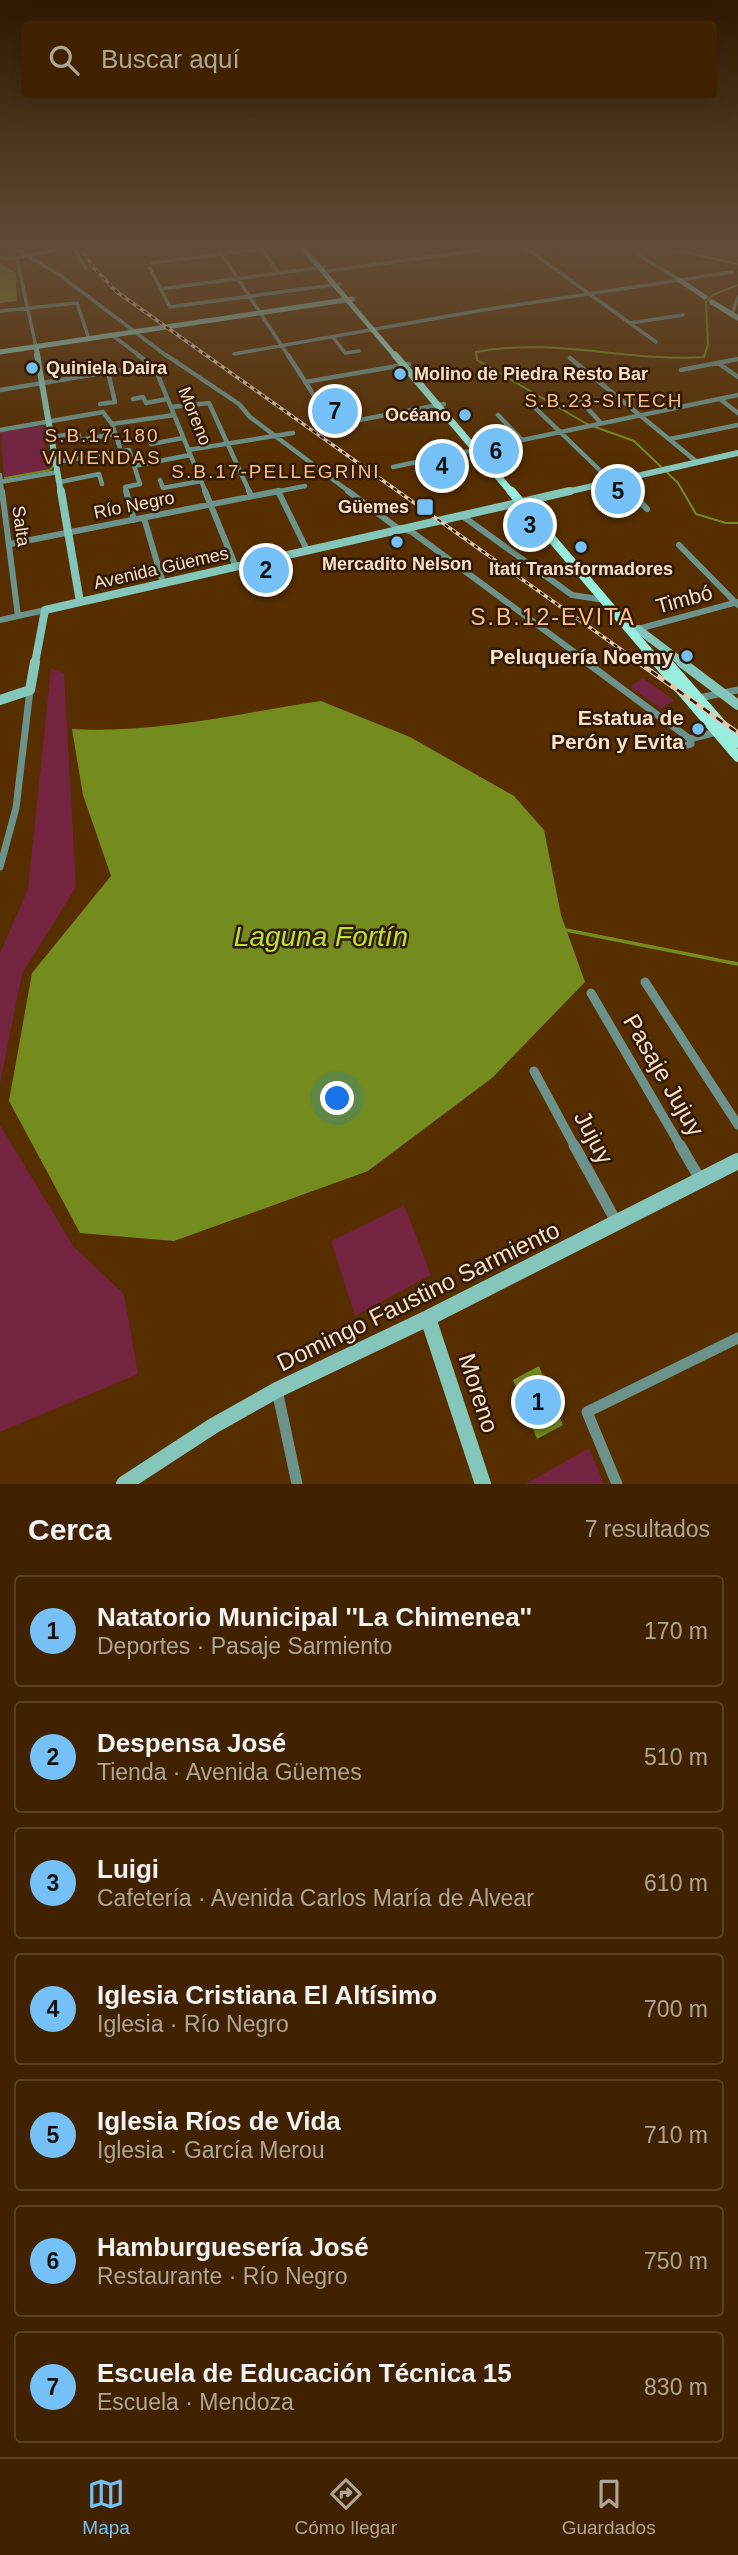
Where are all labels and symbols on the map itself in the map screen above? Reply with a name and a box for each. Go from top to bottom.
place label: Quiniela Daira [46,358,168,378]
marker: Quiniela Daira [24,360,40,376]
place label: Molino de Piedra Resto Bar [414,364,648,384]
marker: Molino de Piedra Resto Bar [392,366,408,382]
street label: Moreno [174,384,216,448]
pin: 7 [312,385,358,437]
district label: S.B.23-SITECH [524,390,684,411]
place label: Océano [385,405,451,425]
marker: Océano [457,407,473,423]
district label: S.B.17-180 VIVIENDAS [42,425,162,468]
pin: 6 [473,425,519,477]
pin: 4 [419,440,465,492]
district label: S.B.17-PELLEGRINI [171,461,381,482]
pin: 5 [595,465,641,517]
street label: Río Negro [92,487,176,523]
place label: Güemes [338,497,409,517]
marker: Güemes [415,497,435,517]
pin: 3 [507,499,553,551]
street label: Salta [8,504,34,549]
marker: Mercadito Nelson [389,534,405,550]
marker: Itatí Transformadores [573,539,589,555]
street label: Avenida Güemes [92,543,230,593]
pin: 2 [243,544,289,596]
place label: Mercadito Nelson [322,554,472,574]
place label: Itatí Transformadores [489,559,673,579]
street label: Timbó [653,580,715,618]
district label: S.B.12-EVITA [470,604,636,630]
place label: Peluquería Noemy [490,645,673,668]
marker: Peluquería Noemy [679,648,695,664]
place label: Estatua de Perón y Evita [551,706,684,753]
marker: Estatua de Perón y Evita [690,721,706,737]
water label: Laguna Fortín [234,921,408,952]
street label: Pasaje Jujuy [618,1009,710,1141]
your location [320,1081,354,1115]
street label: Jujuy [569,1106,619,1168]
street label: Domingo Faustino Sarmiento [272,1216,564,1376]
street label: Moreno [454,1350,504,1436]
pin: 1 [515,1376,561,1428]

